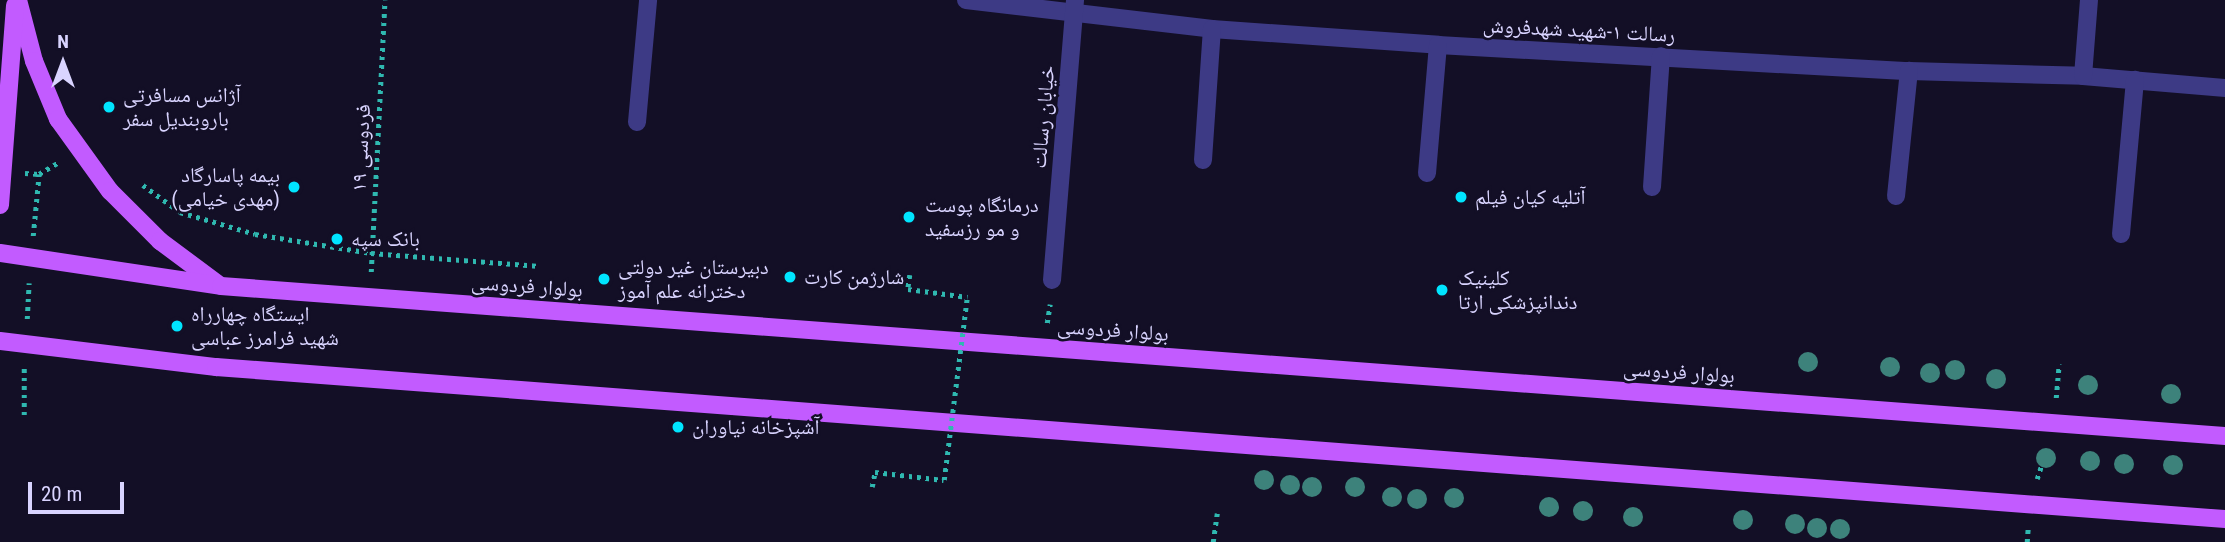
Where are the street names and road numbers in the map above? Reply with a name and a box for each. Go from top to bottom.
street label: رسالت ۱-شهید شهدفروش [1482,12,1676,48]
street label: خیابان رسالت [1026,64,1060,170]
street label: فردوسی ۱۹ [346,104,376,192]
street label: بولوار فردوسی [470,270,584,302]
street label: بولوار فردوسی [1056,314,1170,346]
street label: بولوار فردوسی [1622,356,1736,388]

